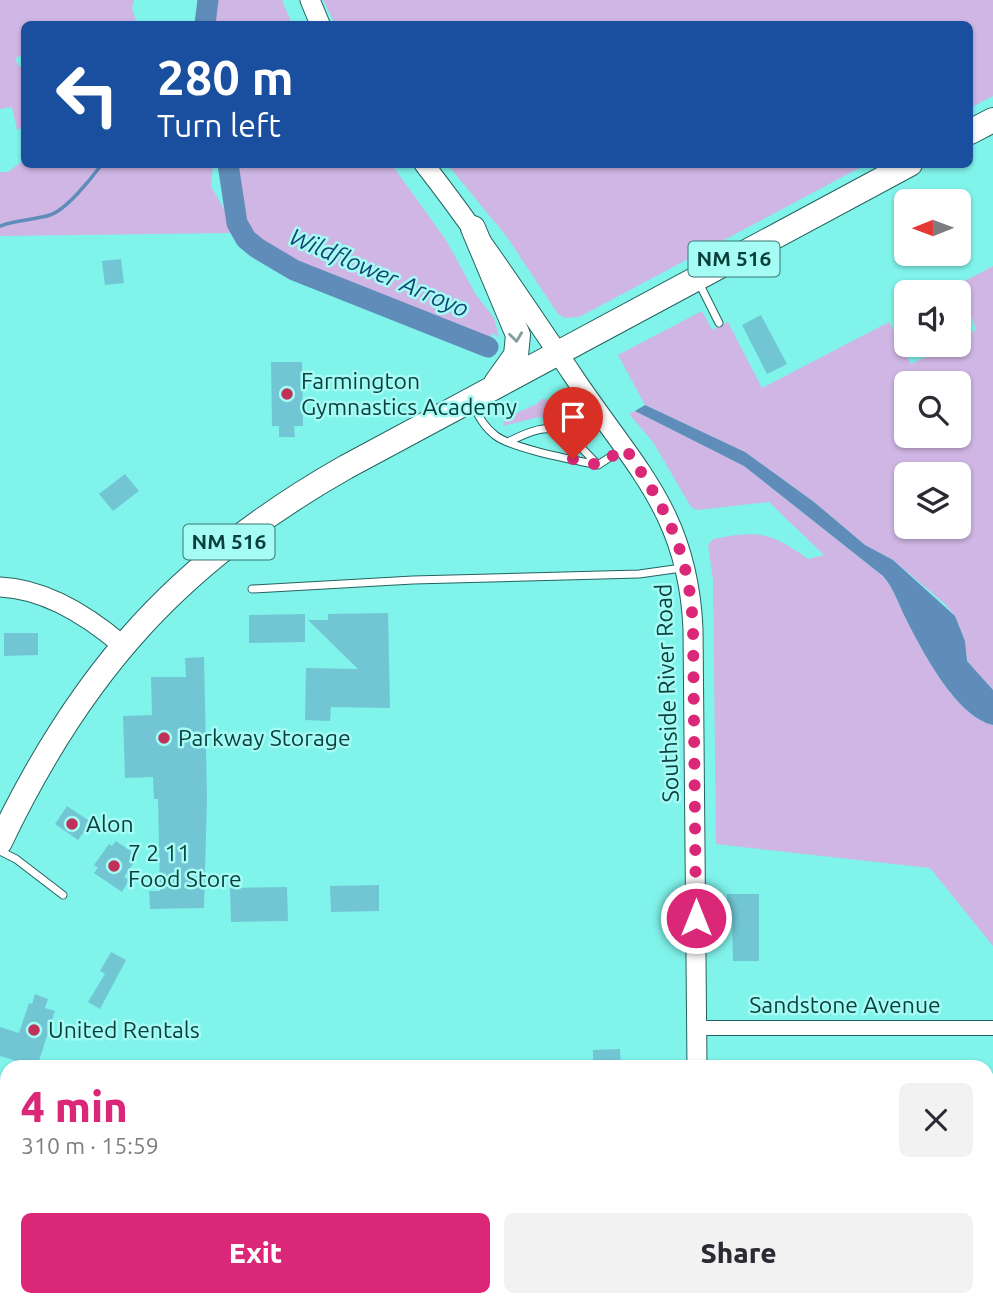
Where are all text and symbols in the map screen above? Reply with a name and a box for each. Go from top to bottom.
icon: left [42,49,133,140]
text: 280 m [157,49,294,104]
text: Turn left [157,107,281,143]
north arrow [894,189,971,266]
map controls [894,189,971,539]
water label: Wildflower Arroyo [286,223,473,322]
road number: NM 516 [688,242,780,276]
button: sound [894,280,971,357]
one-way arrow [509,331,524,343]
place label: Farmington Gymnastics Academy [301,368,517,419]
button: search [894,371,971,448]
marker: Farmington Gymnastics Academy [279,386,295,402]
pin [543,387,603,459]
icon: arrive [554,398,592,436]
button: layers [894,462,971,539]
road number: NM 516 [184,524,274,560]
street label: Southside River Road [650,583,683,803]
place label: Parkway Storage [178,725,351,750]
marker: Parkway Storage [156,730,172,746]
place label: Alon [86,811,134,836]
marker: Alon [64,816,80,832]
place label: 7 2 11 Food Store [128,840,242,891]
marker: 7 2 11 Food Store [106,858,122,874]
position arrow [659,881,733,955]
street label: Sandstone Avenue [749,992,941,1017]
place label: United Rentals [48,1017,200,1042]
marker: United Rentals [26,1022,42,1038]
text: 4 min [21,1083,128,1130]
button: close [899,1083,973,1157]
text: 310 m · 15:59 [21,1133,159,1158]
button: Exit [21,1213,490,1293]
button: Share [504,1213,973,1293]

